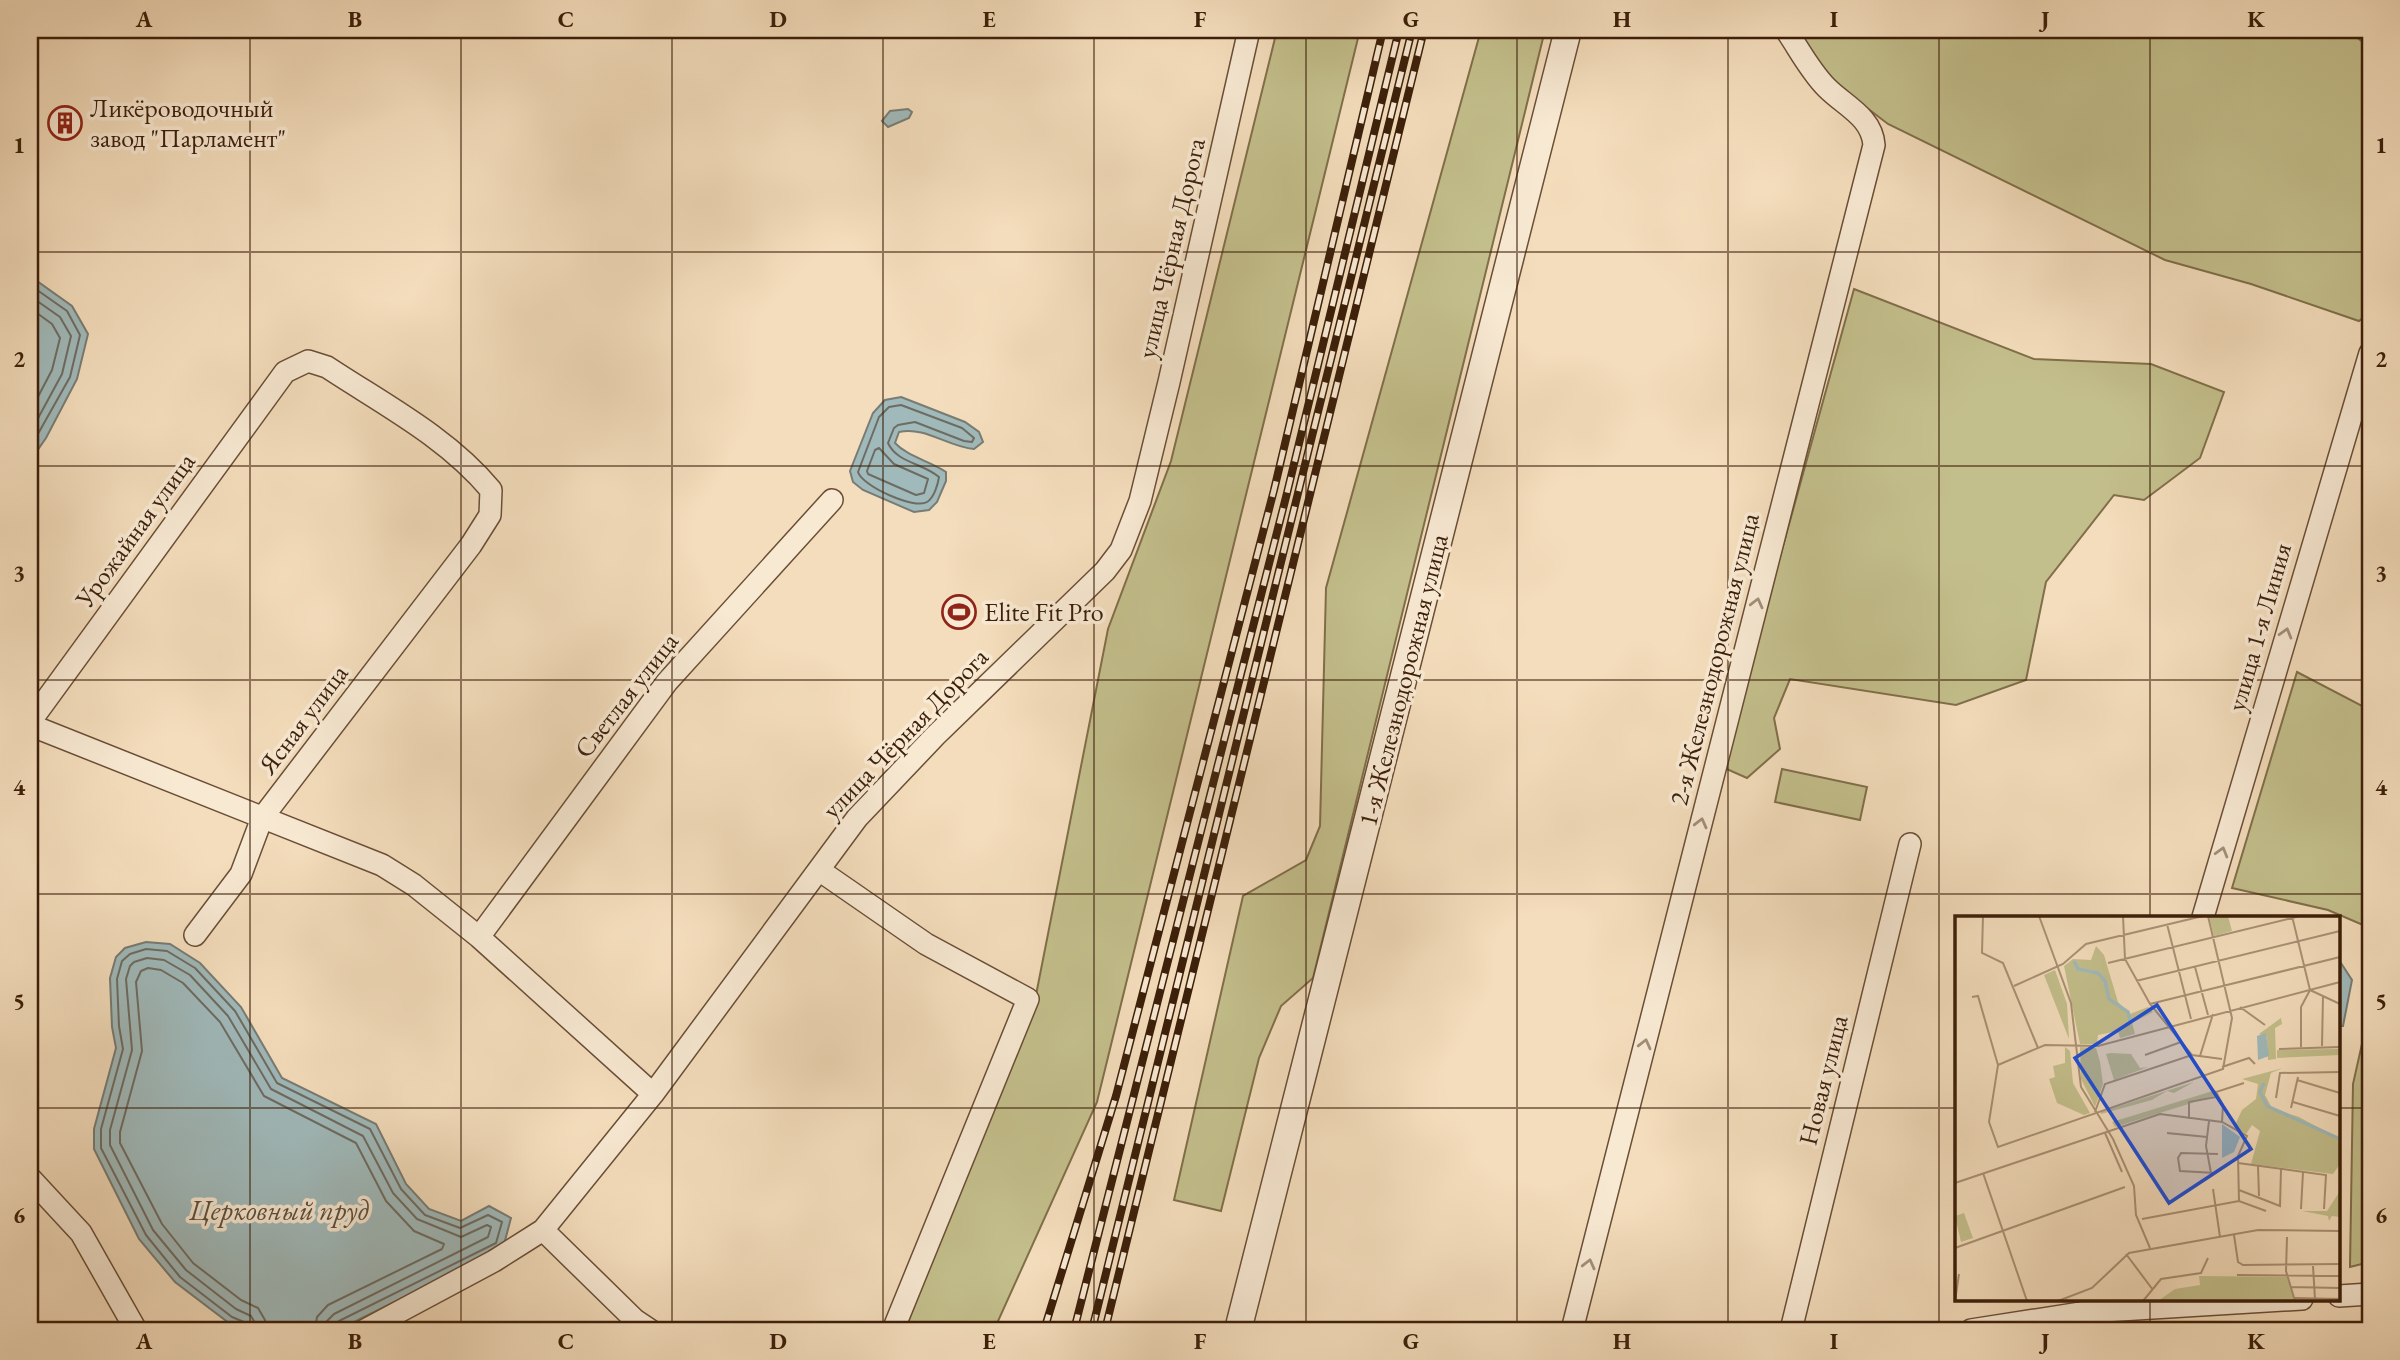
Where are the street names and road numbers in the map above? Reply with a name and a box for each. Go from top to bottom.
street label: улица Чёрная Дорога [1129,134,1213,361]
street label: Урожайная улица [67,445,203,615]
street label: 2-я Железнодорожная улица [1661,509,1767,809]
street label: 1-я Железнодорожная улица [1350,530,1456,830]
street label: улица 1-я Линия [2219,539,2299,715]
street label: Светлая улица [566,625,686,765]
street label: улица Чёрная Дорога [815,640,996,826]
street label: Ясная улица [250,657,356,782]
street label: Новая улица [1790,1011,1856,1149]

